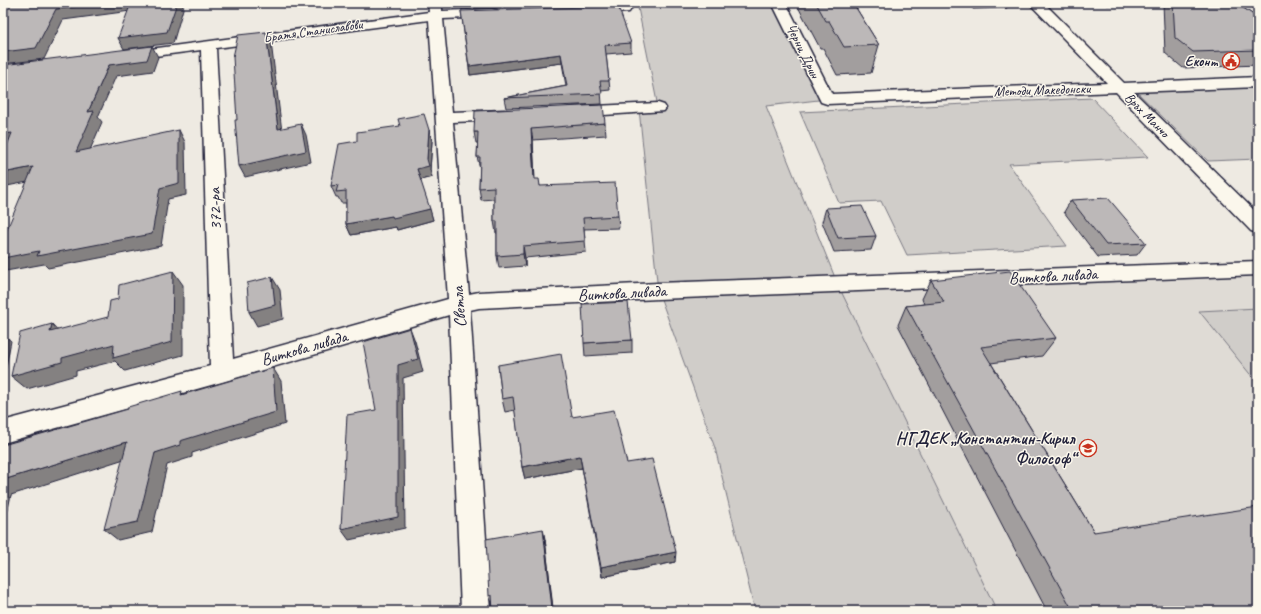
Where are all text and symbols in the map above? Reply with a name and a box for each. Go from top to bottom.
street label: Братя Станиславови [263,16,364,46]
street label: Черни Дрин [783,21,824,82]
public building icon: Еконт [1221,51,1241,71]
place label: Еконт [1185,53,1218,70]
street label: Методи Македонски [994,80,1091,100]
street label: Връх Манчо [1121,89,1174,142]
street label: 372-ра [204,186,226,231]
street label: Виткова ливада [1008,263,1100,289]
street label: Виткова ливада [577,280,669,306]
street label: Светла [447,285,471,328]
street label: Виткова ливада [258,325,351,370]
place label: НГДЕК „Константин-Кирил Философ“ [896,428,1079,469]
school or university icon: НГДЕК „Константин-Кирил Философ“ [1078,438,1098,458]

